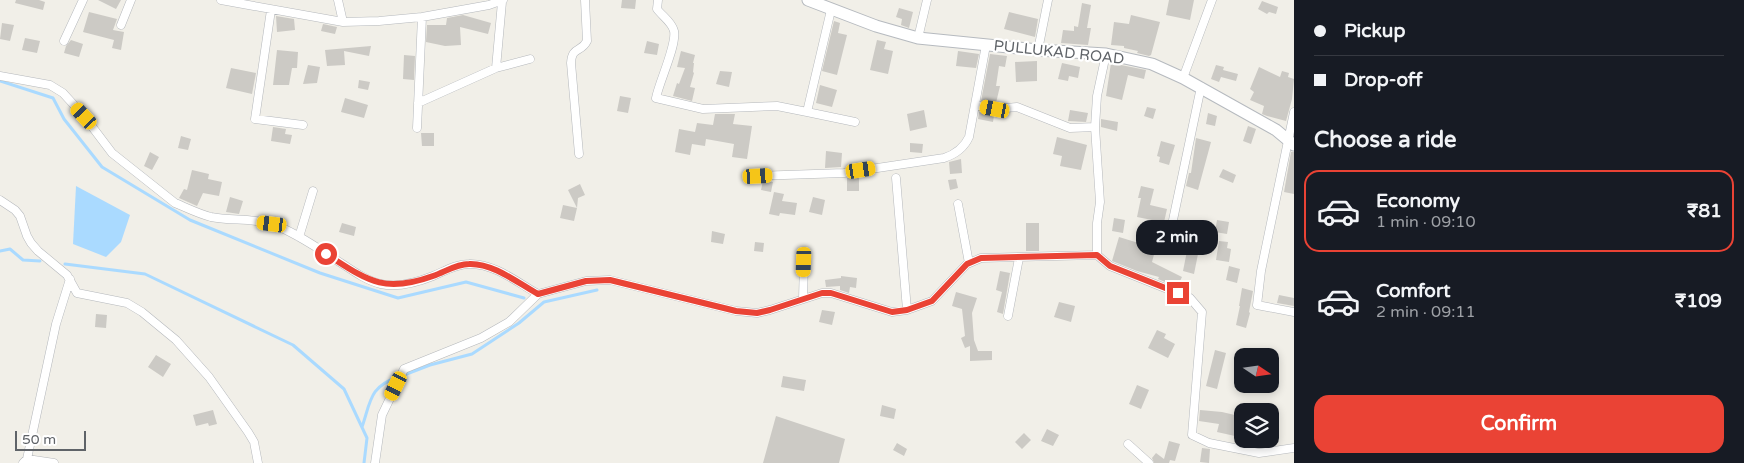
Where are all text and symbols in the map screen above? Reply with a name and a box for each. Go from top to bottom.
text: Pickup [1344,20,1405,42]
street label: PULLUKAD ROAD [993,36,1125,68]
text: Drop-off [1344,69,1423,91]
car [978,99,1011,119]
car [68,100,99,132]
text: Choose a ride [1314,127,1457,153]
car [845,160,876,180]
car [742,168,773,184]
icon: car [1316,189,1361,234]
text: Economy [1376,190,1460,212]
text: ₹81 [1687,200,1722,222]
text: 1 min · 09:10 [1376,212,1475,232]
car [256,215,287,233]
callout: 2 min [1137,220,1219,256]
text: 2 min [1156,227,1198,247]
route start [315,243,337,265]
car [795,247,812,277]
icon: car [1316,279,1361,324]
text: Comfort [1376,280,1450,302]
route end [1167,282,1189,304]
text: ₹109 [1675,290,1722,312]
text: 2 min · 09:11 [1376,302,1475,322]
north arrow [1234,348,1279,392]
map controls [1234,348,1279,448]
car [382,369,409,403]
button: Confirm [1314,395,1724,453]
button: layers [1234,403,1279,448]
scale bar [15,428,86,451]
text: 50 m [22,431,56,448]

